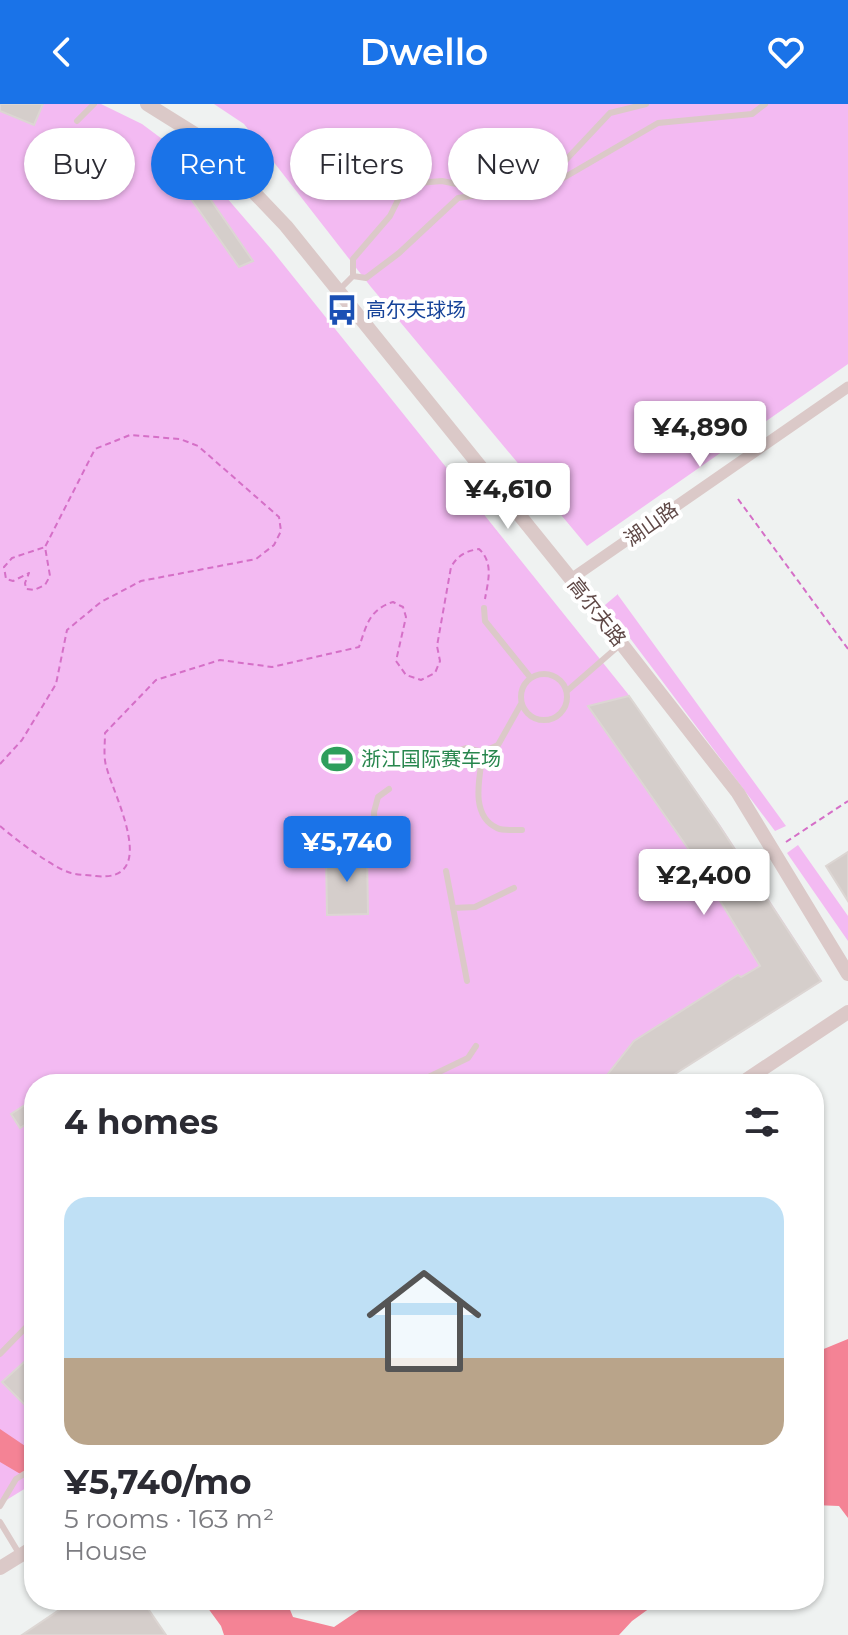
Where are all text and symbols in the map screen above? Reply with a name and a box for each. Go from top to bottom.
icon: back [40,30,84,74]
text: Dwello [360,30,488,74]
icon: heart [764,30,808,74]
chip: Buy [24,128,135,200]
chip: Rent [151,128,274,200]
chip: Filters [290,128,432,200]
chip: New [448,128,568,200]
bus stop icon: 高尔夫球场 [325,293,359,327]
place label: 高尔夫球场 [366,298,466,322]
pin: ¥4,890 [635,401,765,469]
text: ¥4,890 [652,411,748,443]
pin: ¥4,610 [443,463,573,531]
text: ¥4,610 [464,473,552,505]
street label: 湖山路 [620,497,682,551]
street label: 高尔夫路 [563,573,631,651]
sports icon: 浙江国际赛车场 [320,742,354,776]
place label: 浙江国际赛车场 [361,747,501,771]
pin: ¥5,740 [282,816,412,884]
text: ¥5,740 [302,826,393,858]
pin: ¥2,400 [639,849,769,917]
text: ¥2,400 [657,859,751,891]
icon: filters [740,1100,784,1144]
text: 4 homes [64,1101,218,1143]
icon: home [352,1249,496,1393]
text: ¥5,740/mo [64,1461,252,1503]
text: 5 rooms · 163 m² [64,1503,274,1535]
text: House [64,1535,147,1567]

